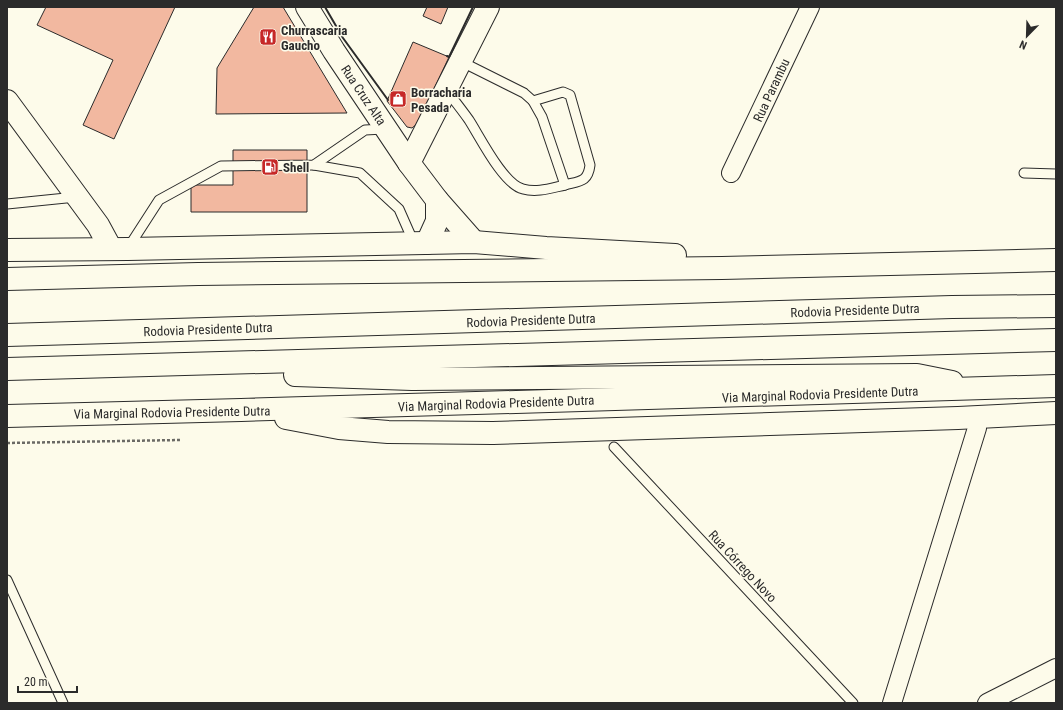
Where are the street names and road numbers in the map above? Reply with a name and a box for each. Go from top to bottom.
street label: Rua Parambu [750,56,793,124]
street label: Rua Cruz Alta [338,62,389,128]
street label: Rodovia Presidente Dutra [790,301,920,320]
street label: Rodovia Presidente Dutra [466,311,596,330]
street label: Rodovia Presidente Dutra [143,320,273,339]
street label: Via Marginal Rodovia Presidente Dutra [722,384,919,405]
street label: Via Marginal Rodovia Presidente Dutra [398,393,595,414]
street label: Via Marginal Rodovia Presidente Dutra [74,403,270,422]
street label: Rua Córrego Novo [706,527,780,605]

